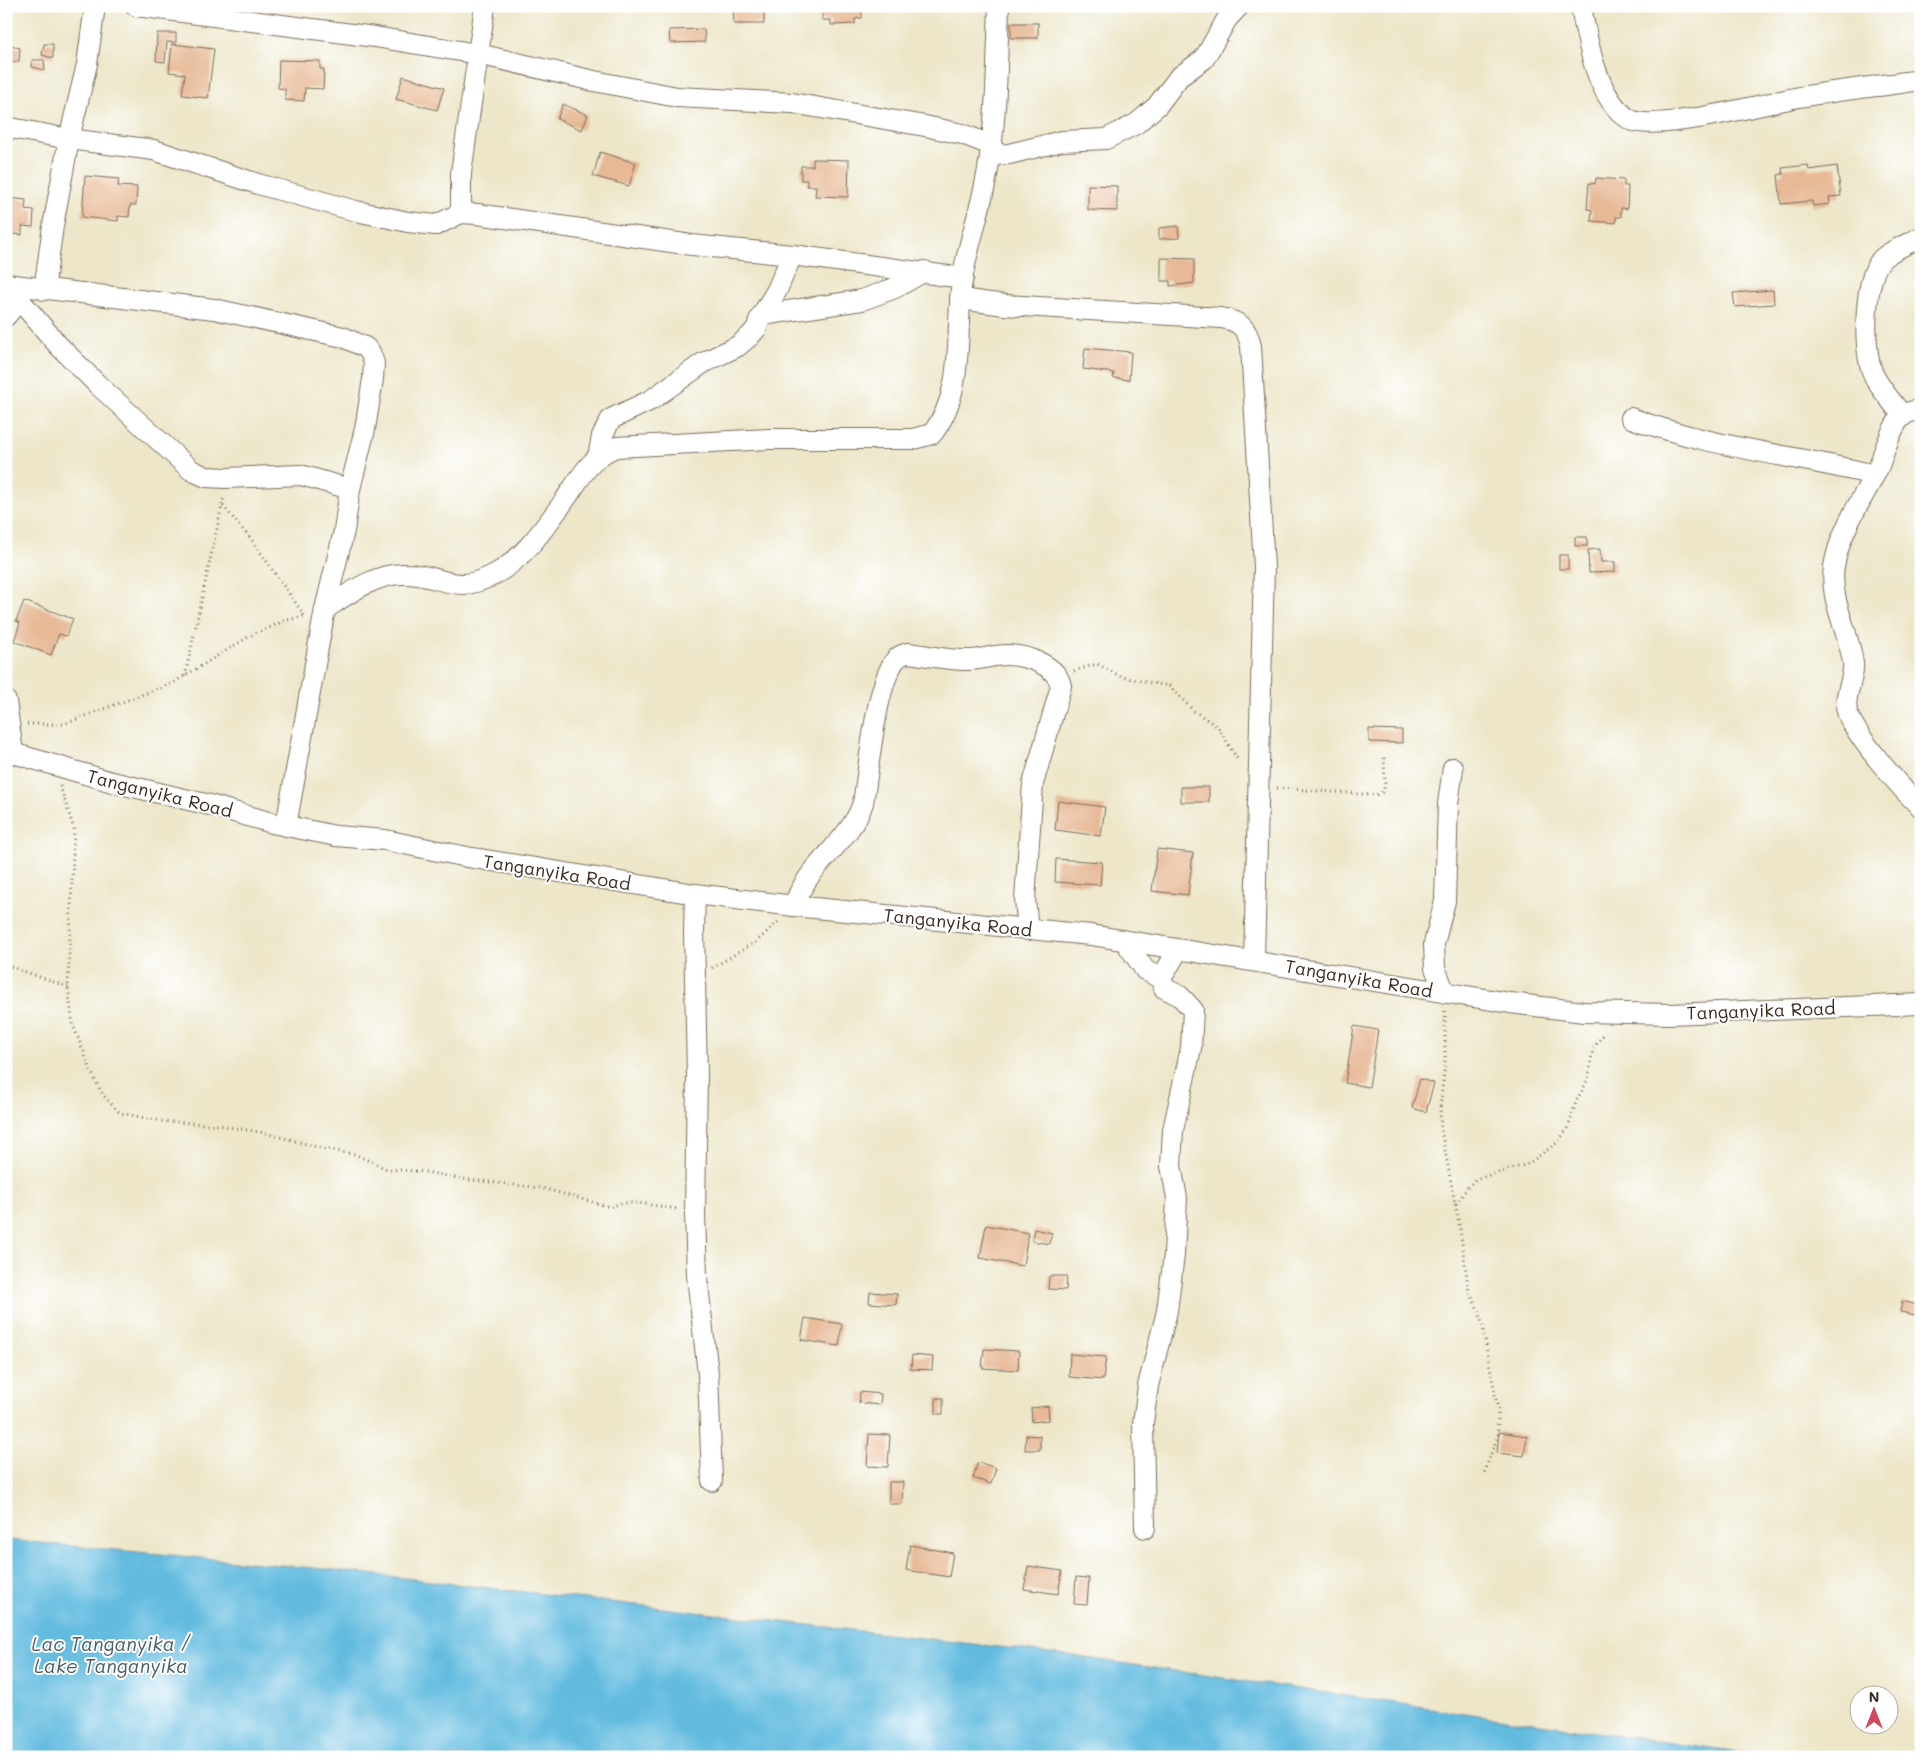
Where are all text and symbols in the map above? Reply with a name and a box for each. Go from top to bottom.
street label: Tanganyika Road [85,763,235,823]
street label: Tanganyika Road [481,848,633,896]
street label: Tanganyika Road [883,902,1033,942]
street label: Tanganyika Road [1283,953,1435,1003]
street label: Tanganyika Road [1686,995,1836,1025]
water label: Lac Tanganyika / Lake Tanganyika [31,1631,192,1678]
north arrow [1850,1686,1900,1736]
text: N [1869,1687,1879,1706]

